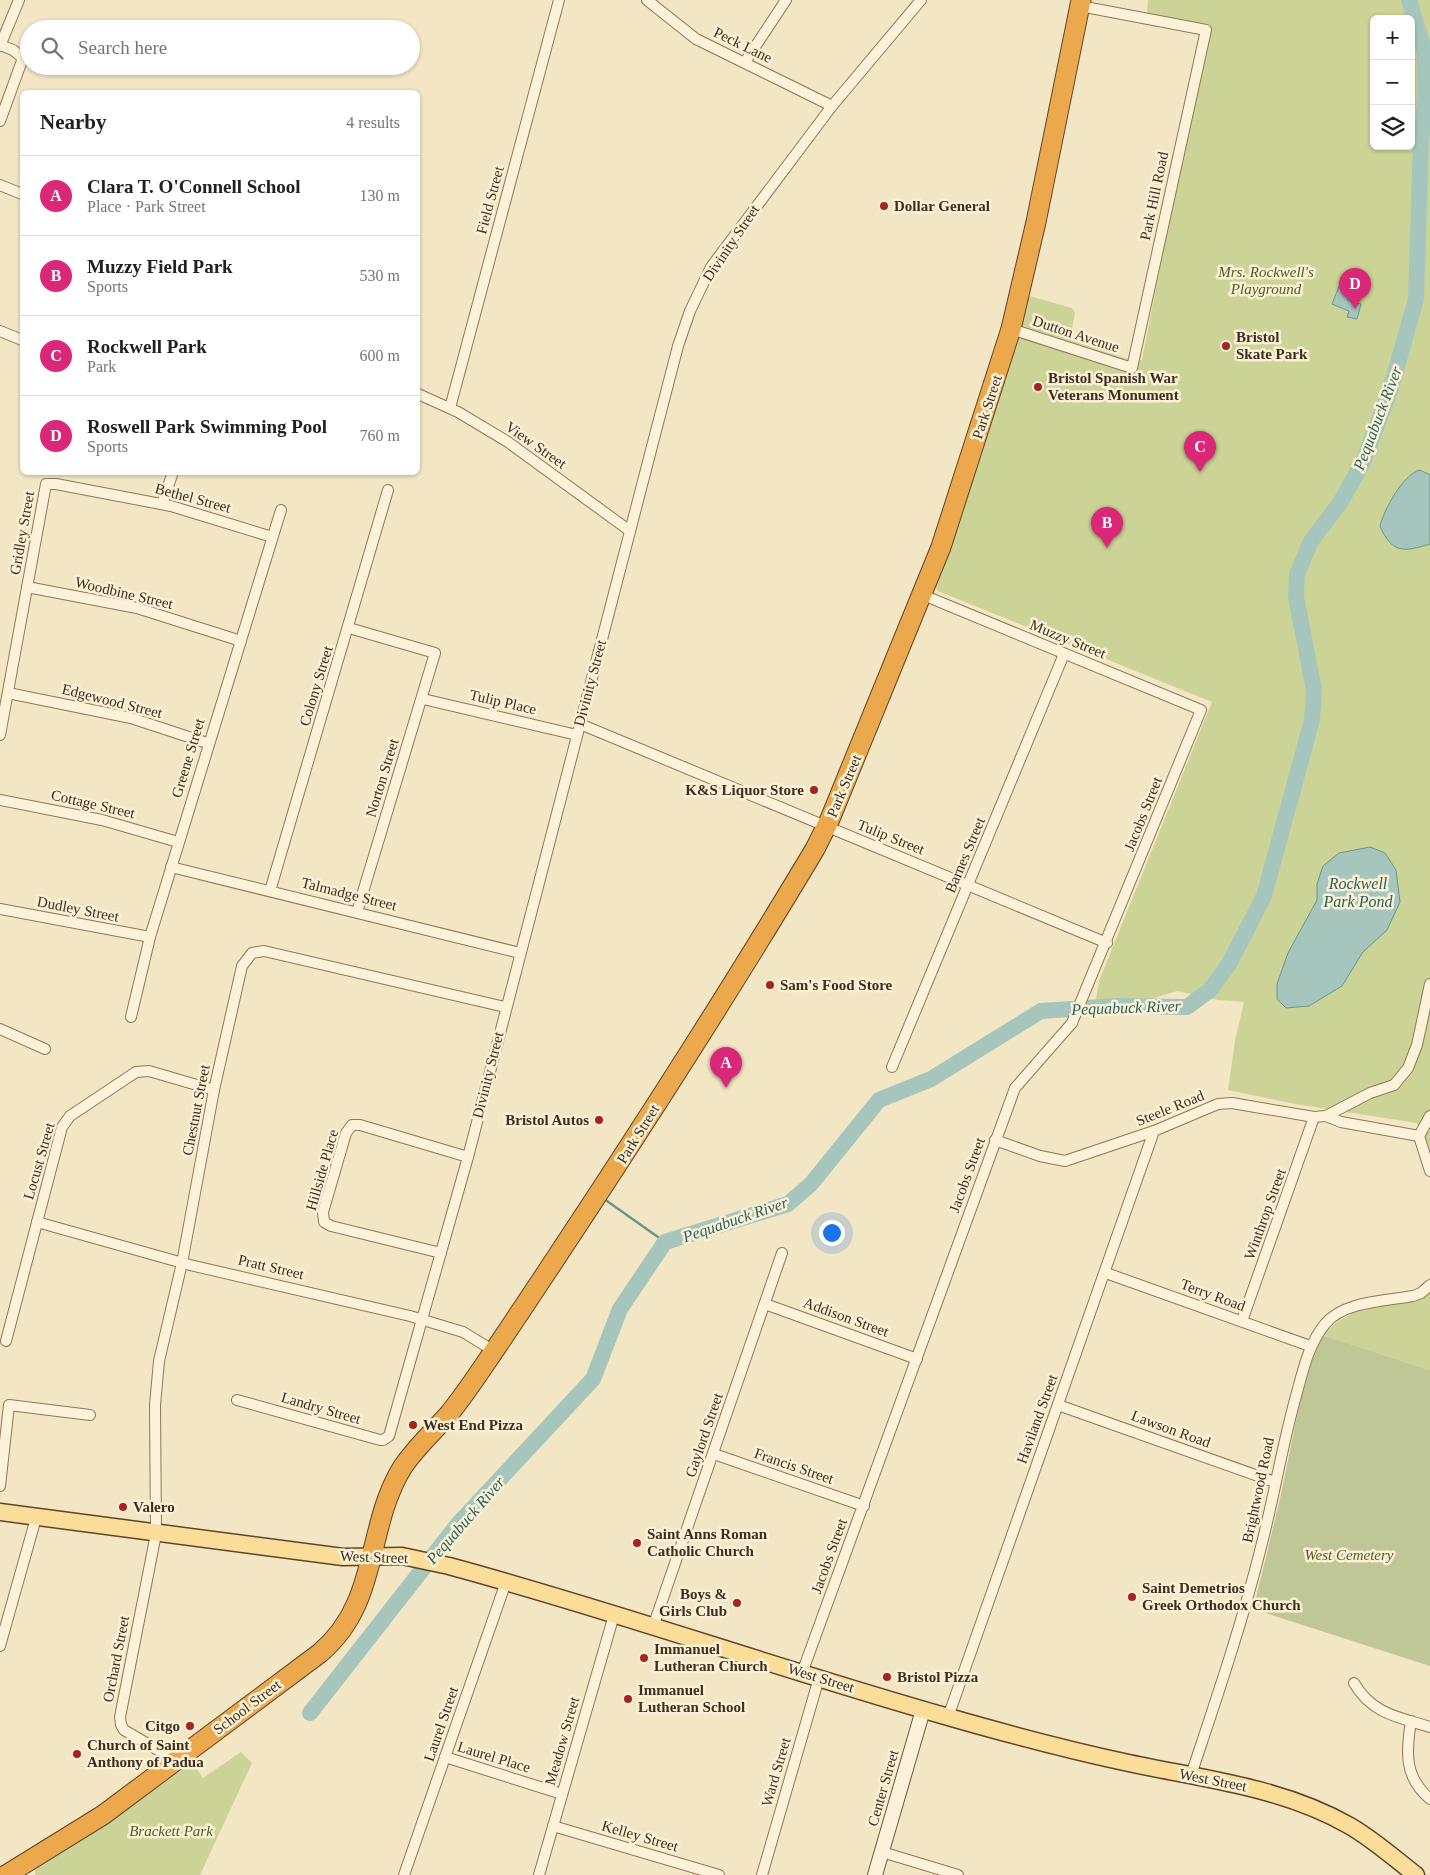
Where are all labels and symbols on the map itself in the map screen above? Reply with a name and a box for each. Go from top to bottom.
street label: Peck Lane [711,24,775,66]
street label: Park Hill Road [1137,150,1171,242]
street label: Field Street [473,164,507,236]
place label: Dollar General [894,198,990,214]
marker: Dollar General [878,200,890,212]
street label: Divinity Street [700,201,763,284]
park label: Mrs. Rockwell's Playground [1217,264,1314,297]
pin: D [1339,268,1371,309]
street label: Dutton Avenue [1031,312,1122,356]
place label: Bristol Skate Park [1236,329,1308,362]
marker: Bristol Skate Park [1220,340,1232,352]
water label: Pequabuck River [1350,363,1406,474]
place label: Bristol Spanish War Veterans Monument [1048,370,1179,403]
street label: Park Street [969,372,1005,441]
marker: Bristol Spanish War Veterans Monument [1032,381,1044,393]
street label: View Street [503,418,570,472]
pin: C [1184,431,1216,472]
street label: Bethel Street [153,480,233,516]
street label: Gridley Street [7,489,37,576]
pin: B [1091,507,1123,548]
street label: Woodbine Street [73,574,175,612]
street label: Muzzy Street [1028,617,1109,662]
street label: Divinity Street [571,637,609,728]
street label: Colony Street [296,643,336,728]
street label: Edgewood Street [60,681,165,721]
street label: Tulip Place [468,687,538,718]
street label: Greene Street [168,716,208,800]
street label: Norton Street [362,736,402,819]
street label: Park Street [824,752,865,820]
street label: Jacobs Street [1121,774,1165,853]
place label: K&S Liquor Store [685,782,804,798]
marker: K&S Liquor Store [808,784,820,796]
street label: Cottage Street [50,787,137,822]
street label: Barnes Street [942,814,988,895]
street label: Tulip Street [855,816,928,858]
street label: Talmadge Street [300,874,399,914]
water label: Rockwell Park Pond [1323,875,1393,910]
street label: Dudley Street [36,893,121,925]
place label: Sam's Food Store [780,977,893,993]
marker: Sam's Food Store [764,979,776,991]
water label: Pequabuck River [1070,997,1182,1019]
street label: Divinity Street [470,1029,507,1120]
pin: A [710,1047,742,1088]
street label: Chestnut Street [179,1062,213,1157]
street label: Steele Road [1134,1087,1207,1129]
street label: Park Street [614,1101,663,1166]
place label: Bristol Autos [505,1112,589,1128]
marker: Bristol Autos [593,1114,605,1126]
street label: Locust Street [20,1120,58,1201]
street label: Hillside Place [303,1127,341,1212]
street label: Jacobs Street [946,1134,988,1215]
street label: Winthrop Street [1241,1166,1289,1262]
water label: Pequabuck River [680,1193,791,1247]
your location [819,1220,845,1246]
street label: Pratt Street [237,1252,306,1283]
street label: Terry Road [1178,1276,1248,1314]
street label: Addison Street [801,1294,892,1340]
street label: Haviland Street [1013,1371,1061,1466]
street label: Landry Street [279,1389,363,1427]
street label: Gaylord Street [682,1390,726,1479]
street label: Lawson Road [1129,1407,1213,1451]
place label: West End Pizza [423,1417,523,1433]
marker: West End Pizza [407,1419,419,1431]
street label: Brightwood Road [1239,1435,1277,1544]
street label: Francis Street [752,1445,837,1487]
water label: Pequabuck River [422,1473,509,1569]
place label: Valero [133,1499,175,1515]
marker: Valero [117,1501,129,1513]
street label: Jacobs Street [808,1515,850,1596]
place label: Saint Anns Roman Catholic Church [647,1526,768,1559]
marker: Saint Anns Roman Catholic Church [631,1537,643,1549]
park label: West Cemetery [1304,1547,1394,1563]
street label: West Street [340,1548,409,1566]
place label: Saint Demetrios Greek Orthodox Church [1142,1580,1301,1613]
place label: Boys & Girls Club [659,1586,727,1619]
marker: Saint Demetrios Greek Orthodox Church [1126,1591,1138,1603]
marker: Boys & Girls Club [731,1597,743,1609]
street label: Orchard Street [100,1614,132,1704]
place label: Immanuel Lutheran Church [654,1641,768,1674]
marker: Immanuel Lutheran Church [638,1652,650,1664]
street label: West Street [786,1660,857,1696]
place label: Bristol Pizza [897,1669,979,1685]
marker: Bristol Pizza [881,1671,893,1683]
street label: School Street [210,1676,285,1738]
place label: Immanuel Lutheran School [638,1682,745,1715]
street label: Laurel Street [421,1684,462,1763]
marker: Immanuel Lutheran School [622,1693,634,1705]
street label: Meadow Street [542,1694,582,1787]
place label: Citgo [145,1718,180,1734]
marker: Citgo [184,1720,196,1732]
street label: Ward Street [759,1735,794,1808]
place label: Church of Saint Anthony of Padua [87,1737,204,1770]
street label: Laurel Place [456,1738,533,1776]
street label: Center Street [864,1747,902,1828]
marker: Church of Saint Anthony of Padua [71,1748,83,1760]
street label: West Street [1178,1766,1249,1795]
street label: Kelley Street [600,1817,681,1855]
park label: Brackett Park [129,1823,213,1839]

